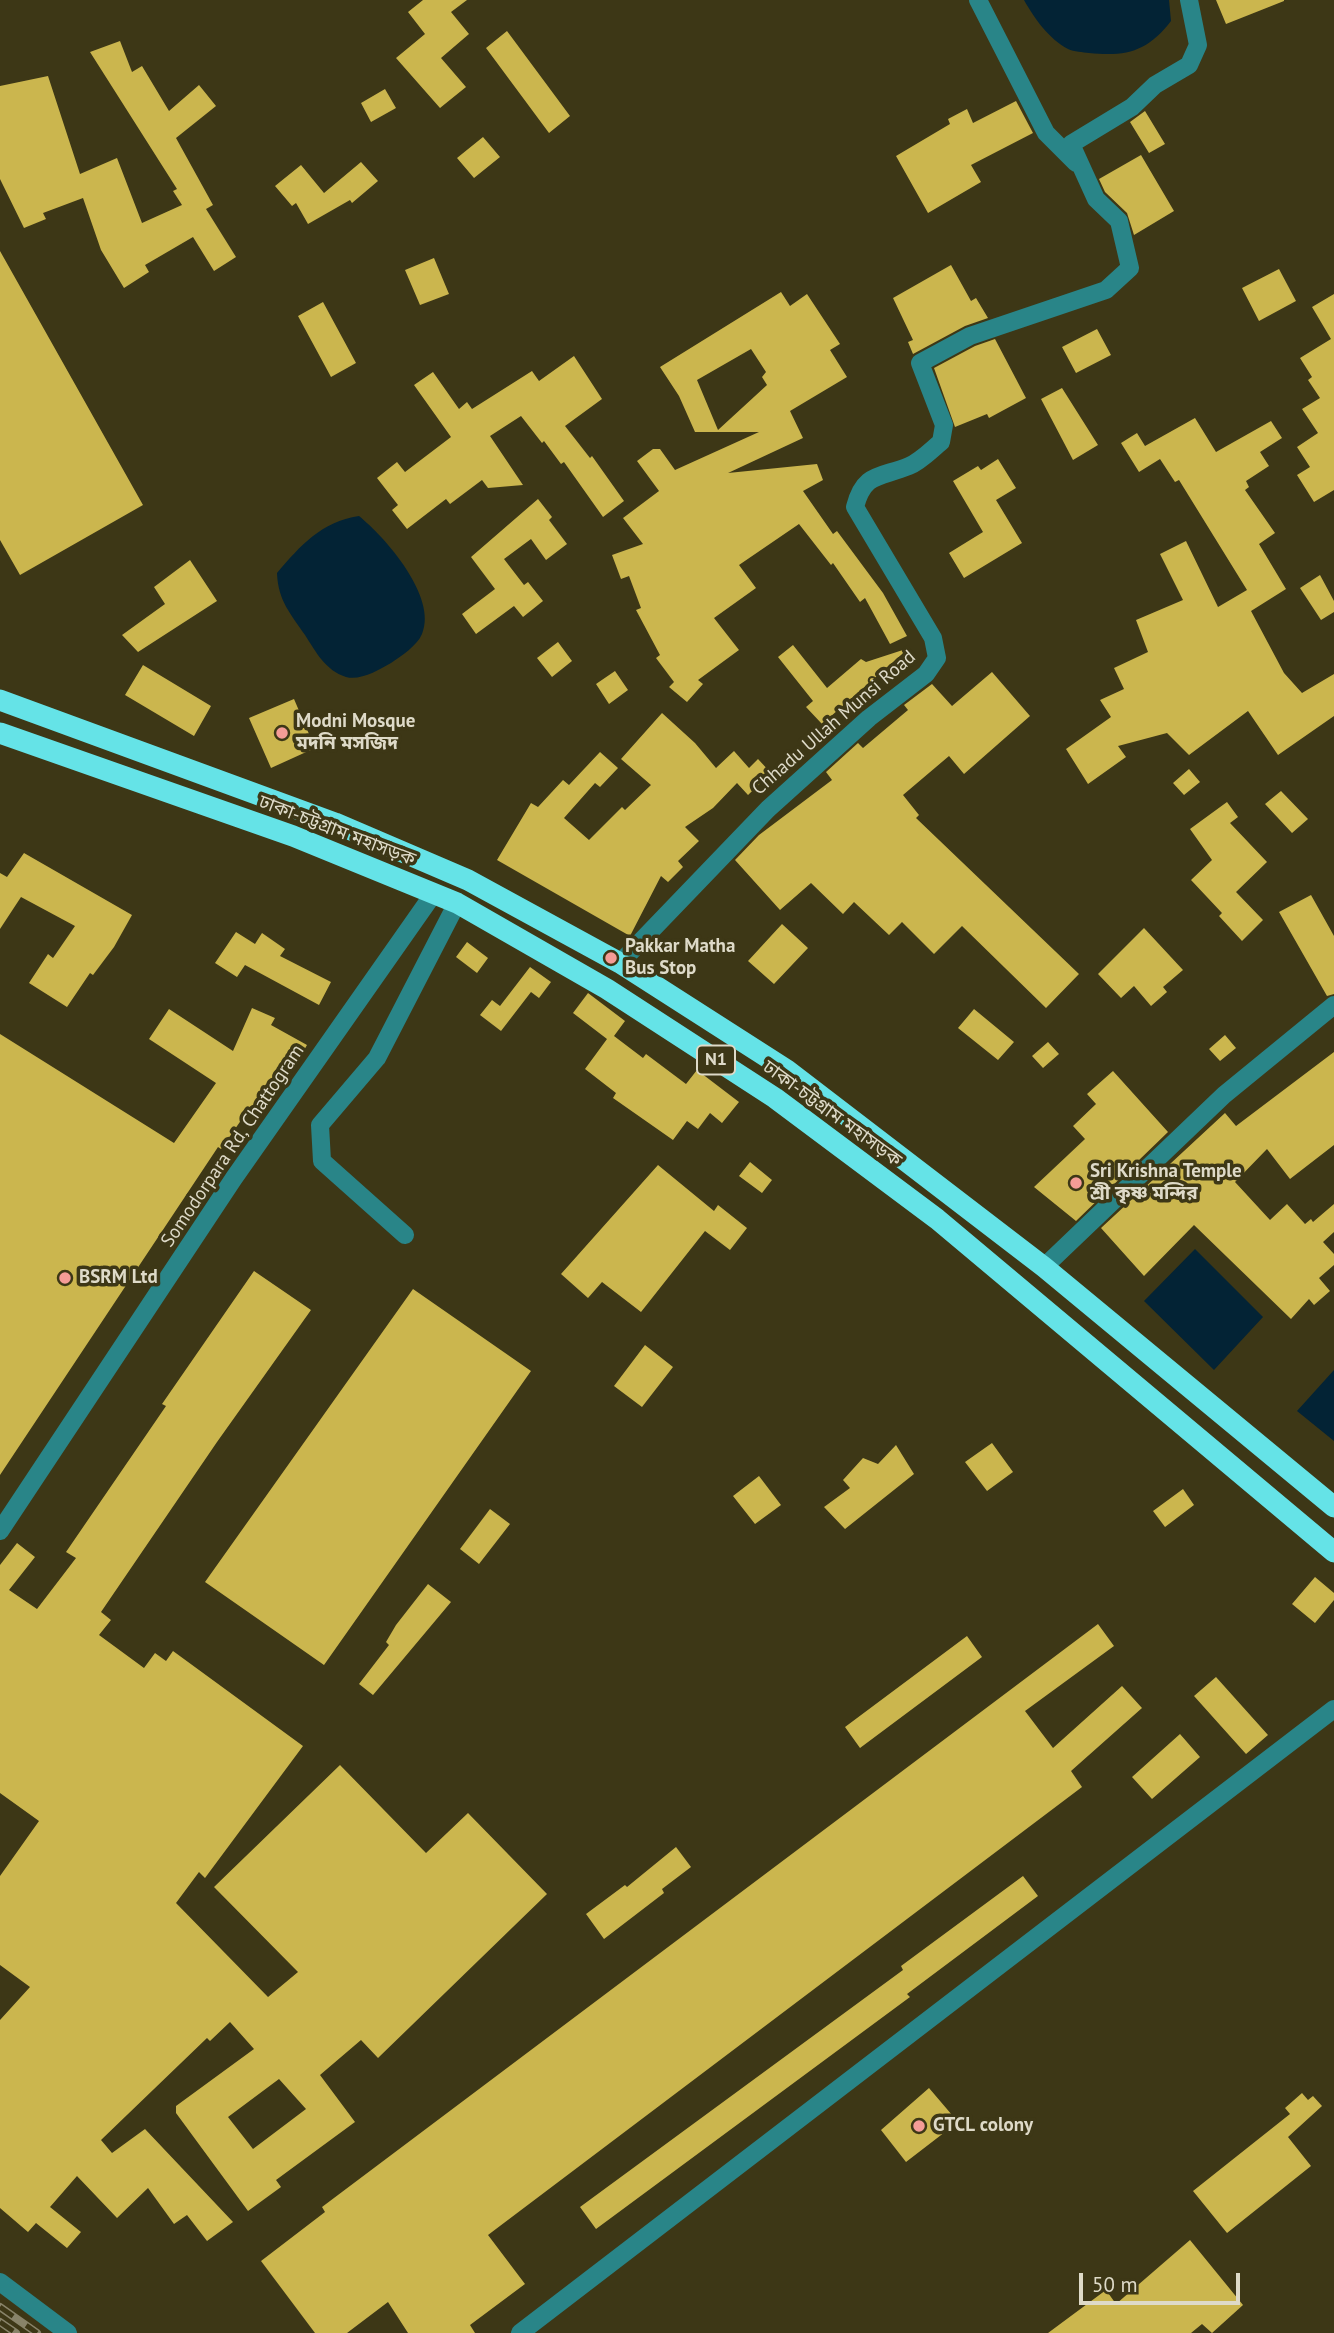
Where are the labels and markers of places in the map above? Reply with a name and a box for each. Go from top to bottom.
place label: Modni Mosque মদনি মসজিদ [296,711,415,755]
marker: Modni Mosque মদনি মসজিদ [274,725,290,741]
place label: Pakkar Matha Bus Stop [625,936,735,980]
marker: Pakkar Matha Bus Stop [603,950,619,966]
place label: Sri Krishna Temple শ্রী কৃষ্ণ মন্দির [1090,1161,1242,1205]
marker: Sri Krishna Temple শ্রী কৃষ্ণ মন্দির [1068,1175,1084,1191]
place label: BSRM Ltd [79,1267,158,1289]
marker: BSRM Ltd [57,1270,73,1286]
place label: GTCL colony [933,2115,1033,2137]
marker: GTCL colony [911,2118,927,2134]

